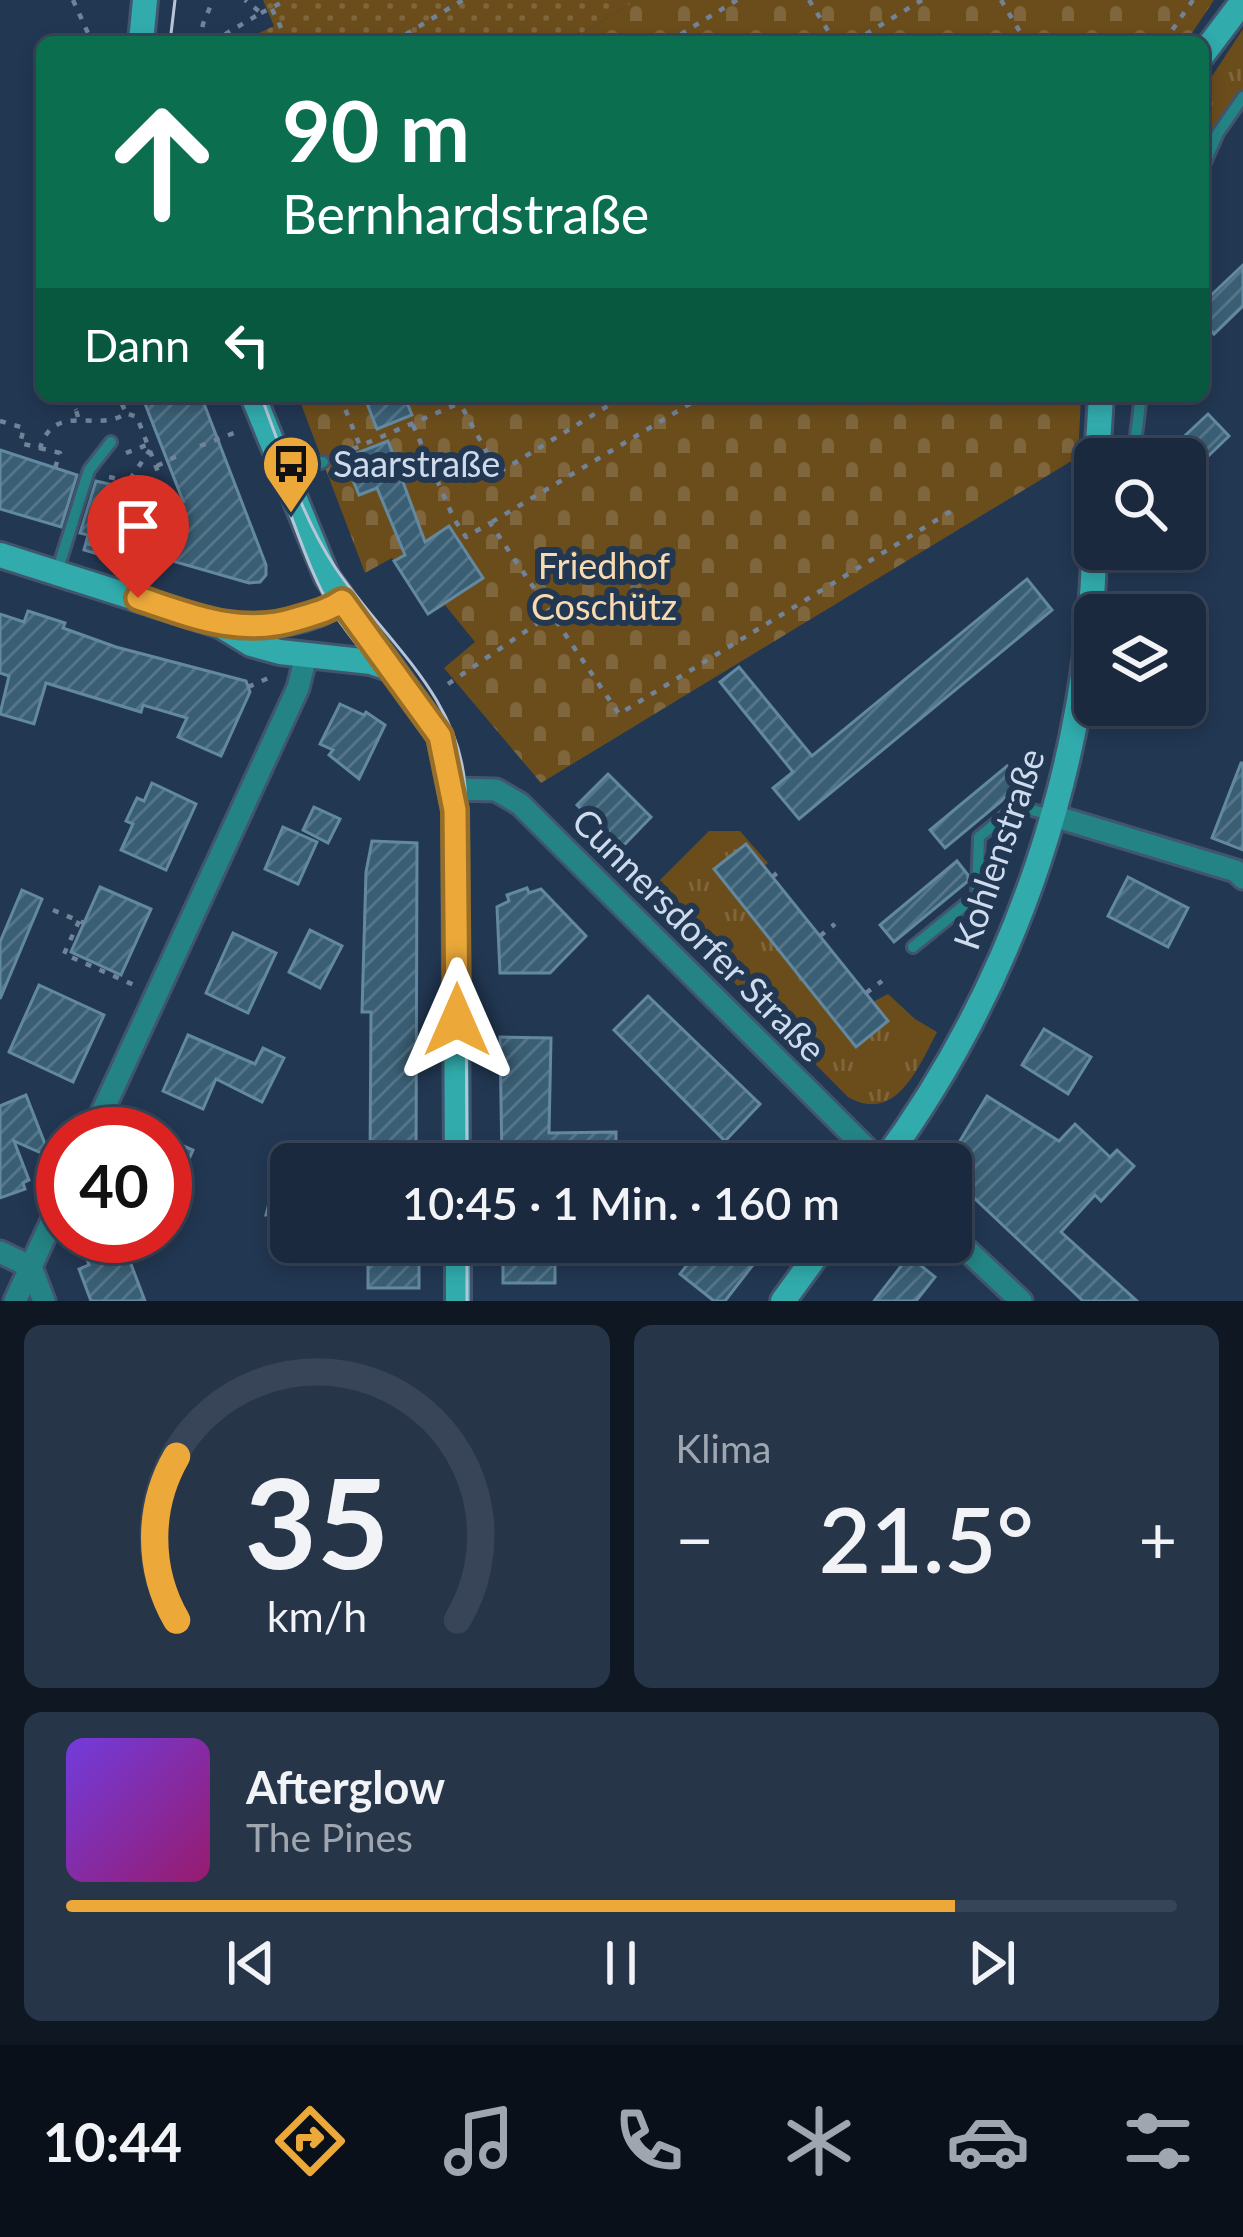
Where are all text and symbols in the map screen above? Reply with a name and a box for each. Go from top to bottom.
text: 90 m [282,79,470,180]
icon: ahead [84,84,240,240]
text: Bernhardstraße [282,181,649,246]
icon: left [214,312,280,378]
text: Dann [84,318,190,372]
bus stop icon: Saarstraße [260,433,322,515]
map controls [1074,438,1206,726]
button: search [1074,438,1206,570]
place label: Saarstraße [333,441,500,485]
pin [87,475,189,598]
icon: arrive [105,493,171,559]
park label: Friedhof Coschütz [531,543,677,628]
button: layers [1074,594,1206,726]
street label: Kohlenstraße [943,742,1053,955]
street label: Cunnersdorfer Straße [564,798,836,1070]
position arrow [394,957,520,1083]
speed limit sign: 40 [36,1107,192,1263]
text: 10:45 · 1 Min. · 160 m [402,1176,840,1230]
text: Klima [676,1425,771,1471]
text: 35 [244,1446,389,1596]
text: 21.5° [819,1484,1034,1592]
text: − [676,1499,714,1578]
text: + [1139,1499,1177,1578]
text: km/h [267,1589,367,1640]
text: Afterglow [246,1760,445,1814]
text: The Pines [246,1814,413,1860]
icon: previous [218,1930,284,1996]
icon: pause [588,1930,654,1996]
icon: next [959,1930,1025,1996]
icon: directions [268,2099,352,2183]
icon: music [437,2099,521,2183]
icon: phone [607,2099,691,2183]
icon: climate [777,2099,861,2183]
icon: car [946,2099,1030,2183]
icon: filters [1116,2099,1200,2183]
text: 10:44 [43,2109,182,2174]

